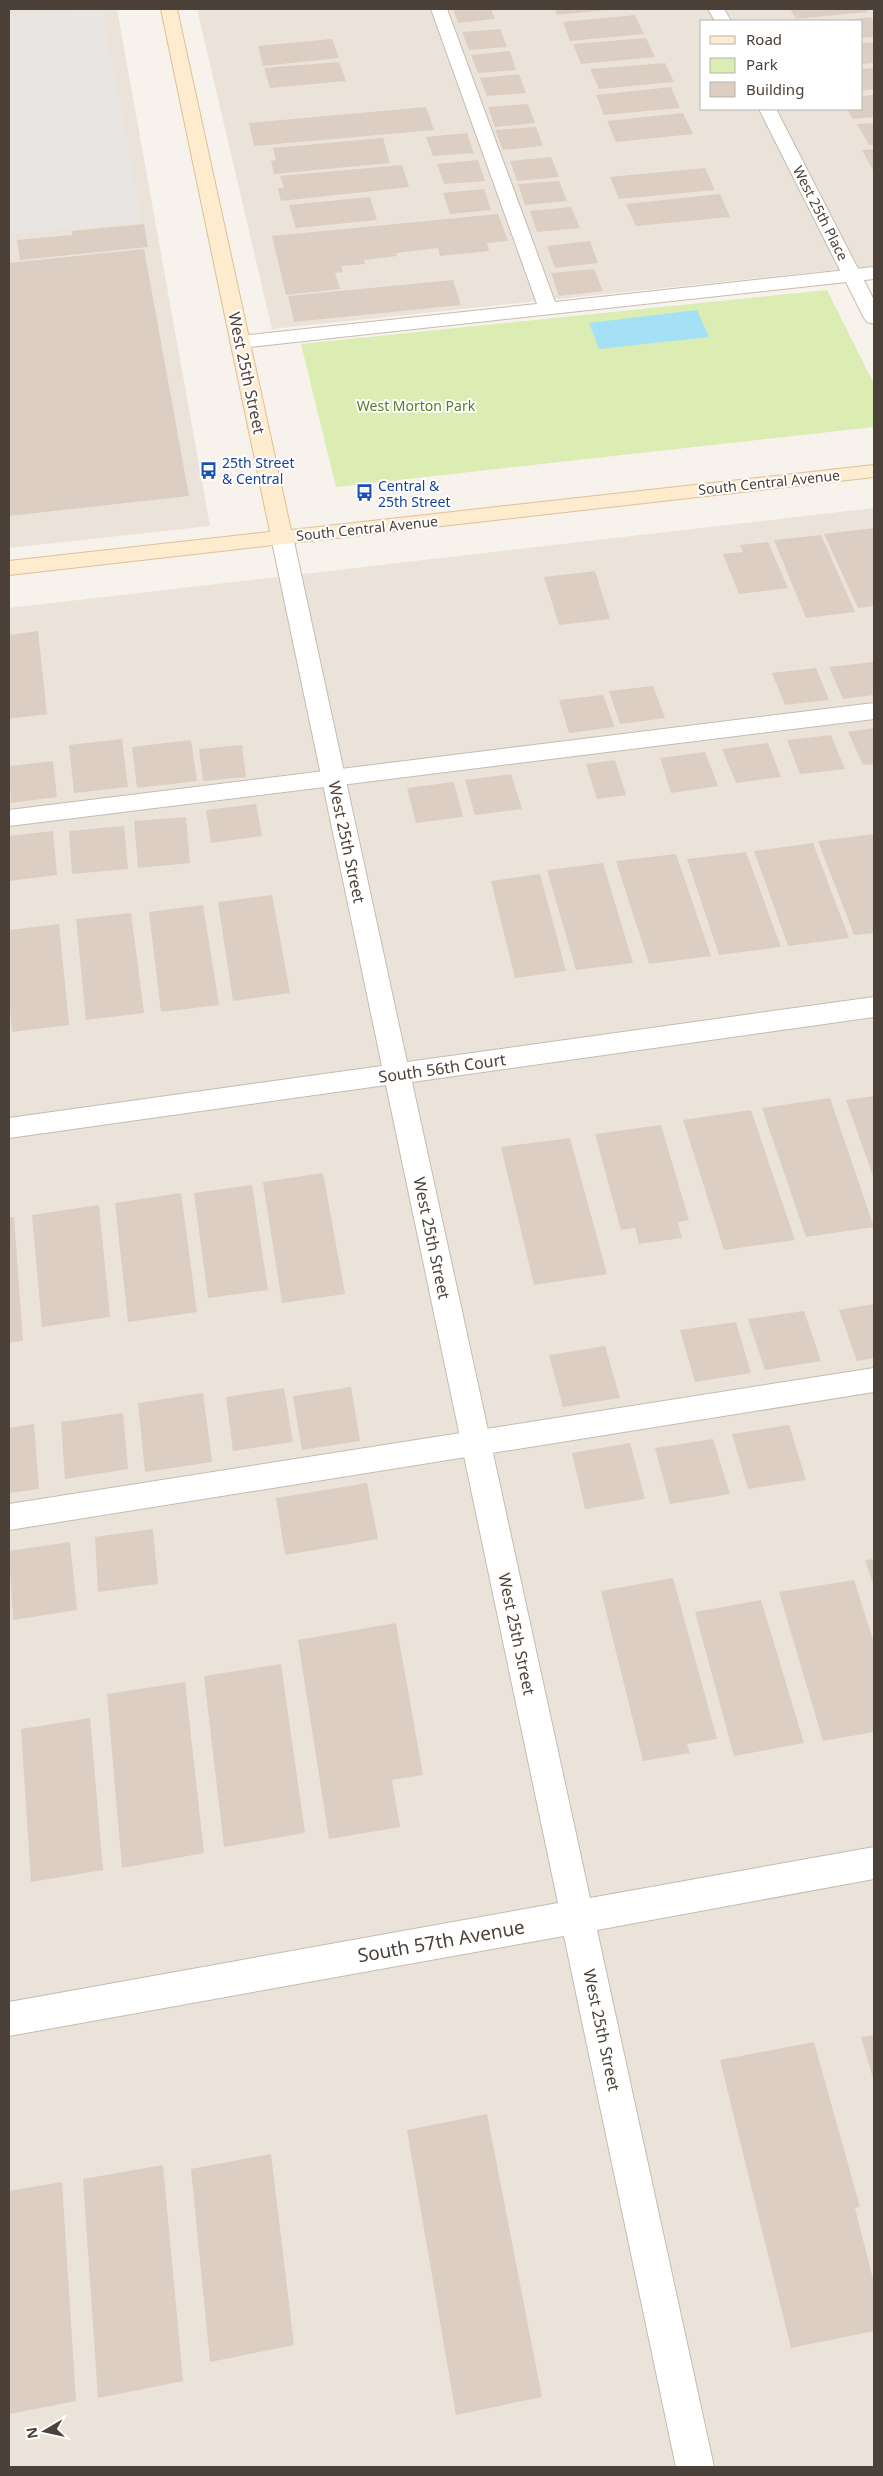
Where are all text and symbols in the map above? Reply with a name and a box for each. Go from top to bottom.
legend [700,20,863,110]
text: Road [746,29,782,49]
text: Park [746,54,778,74]
text: Building [746,79,804,99]
street label: West 25th Place [789,162,853,264]
street label: West 25th Street [223,310,271,436]
park label: West Morton Park [357,396,476,415]
place label: 25th Street & Central [222,453,294,488]
bus stop icon: 25th Street & Central [198,460,218,480]
street label: South Central Avenue [697,465,841,499]
place label: Central & 25th Street [378,476,450,511]
bus stop icon: Central & 25th Street [354,483,374,503]
street label: South Central Avenue [295,511,439,545]
street label: West 25th Street [323,779,371,905]
street label: South 56th Court [377,1048,507,1088]
street label: West 25th Street [408,1175,456,1301]
street label: West 25th Street [493,1571,541,1697]
street label: South 57th Avenue [355,1914,527,1968]
street label: West 25th Street [578,1967,626,2093]
north arrow [20,2406,70,2456]
text: N [21,2426,42,2440]

